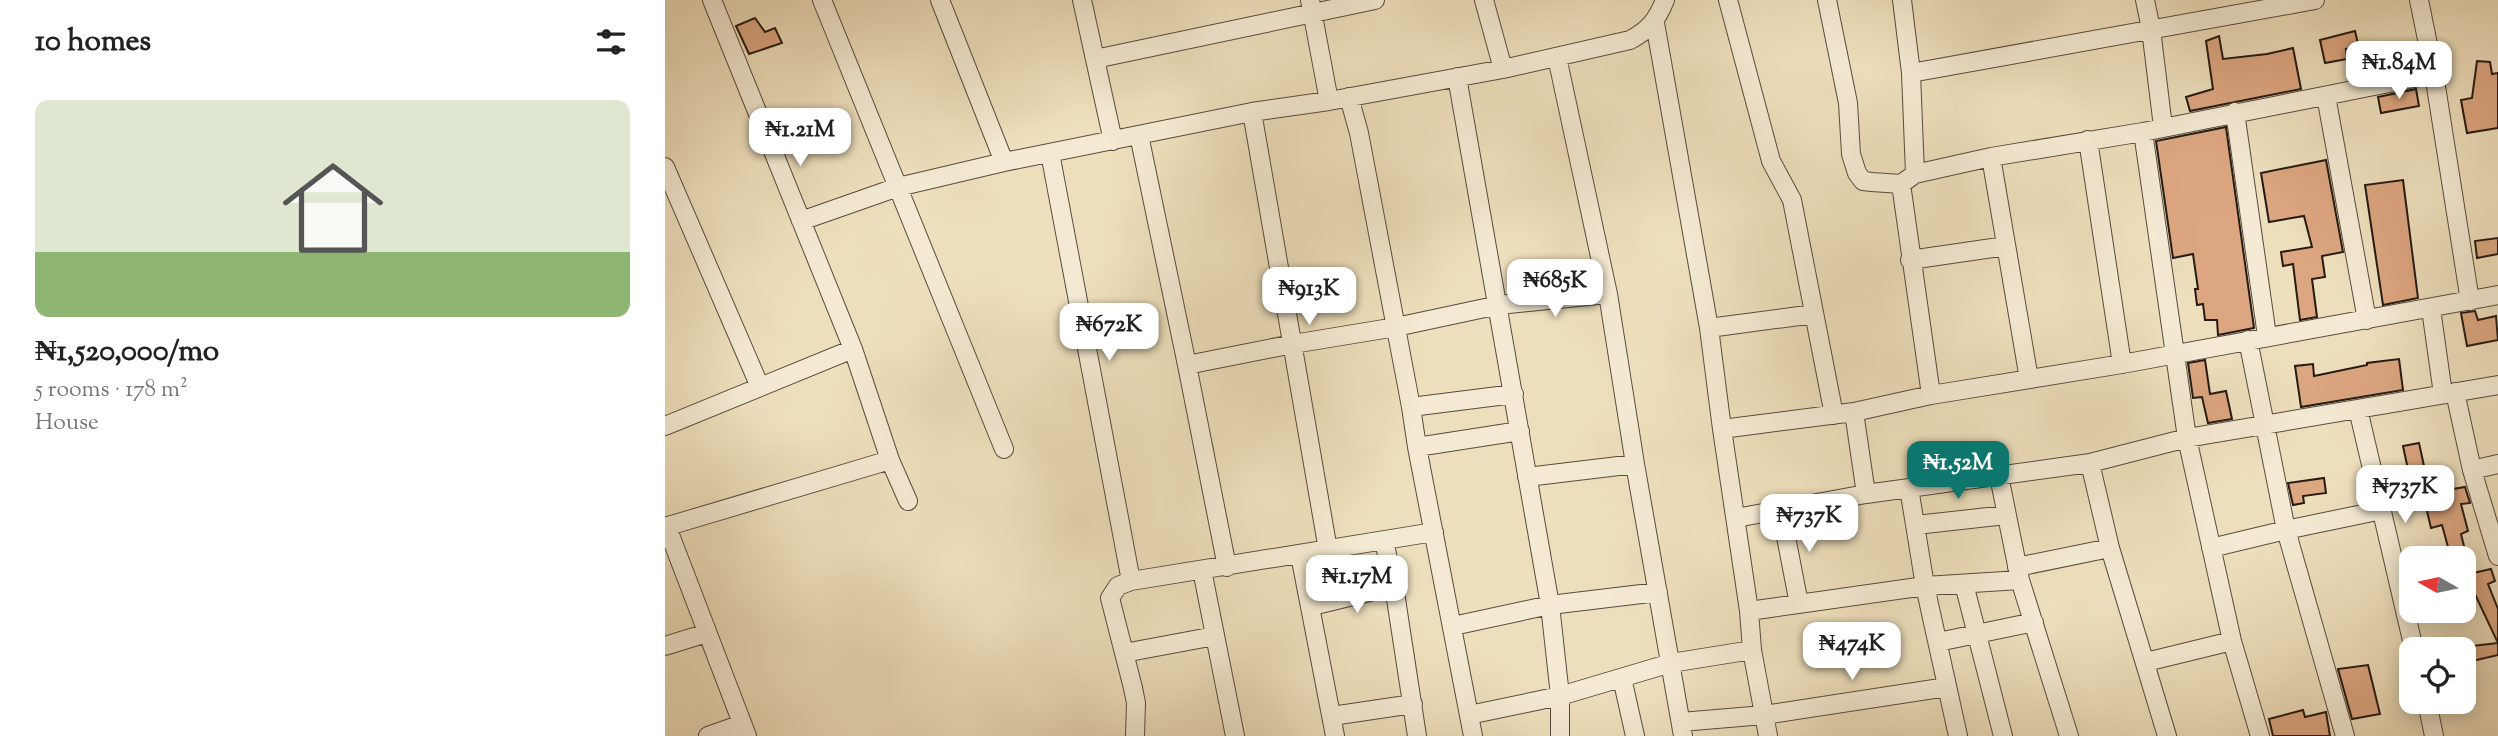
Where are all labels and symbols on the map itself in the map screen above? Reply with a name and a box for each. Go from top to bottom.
pin: ₦1.84M [2342,42,2456,101]
pin: ₦1.21M [743,108,857,168]
pin: ₦685K [1506,260,1604,319]
pin: ₦913K [1260,268,1358,327]
pin: ₦672K [1060,304,1158,363]
pin: ₦1.52M [1901,442,2015,501]
pin: ₦737K [2356,466,2454,525]
pin: ₦737K [1760,494,1858,554]
north arrow [2399,546,2476,623]
pin: ₦1.17M [1300,556,1414,615]
pin: ₦474K [1803,622,1901,682]

